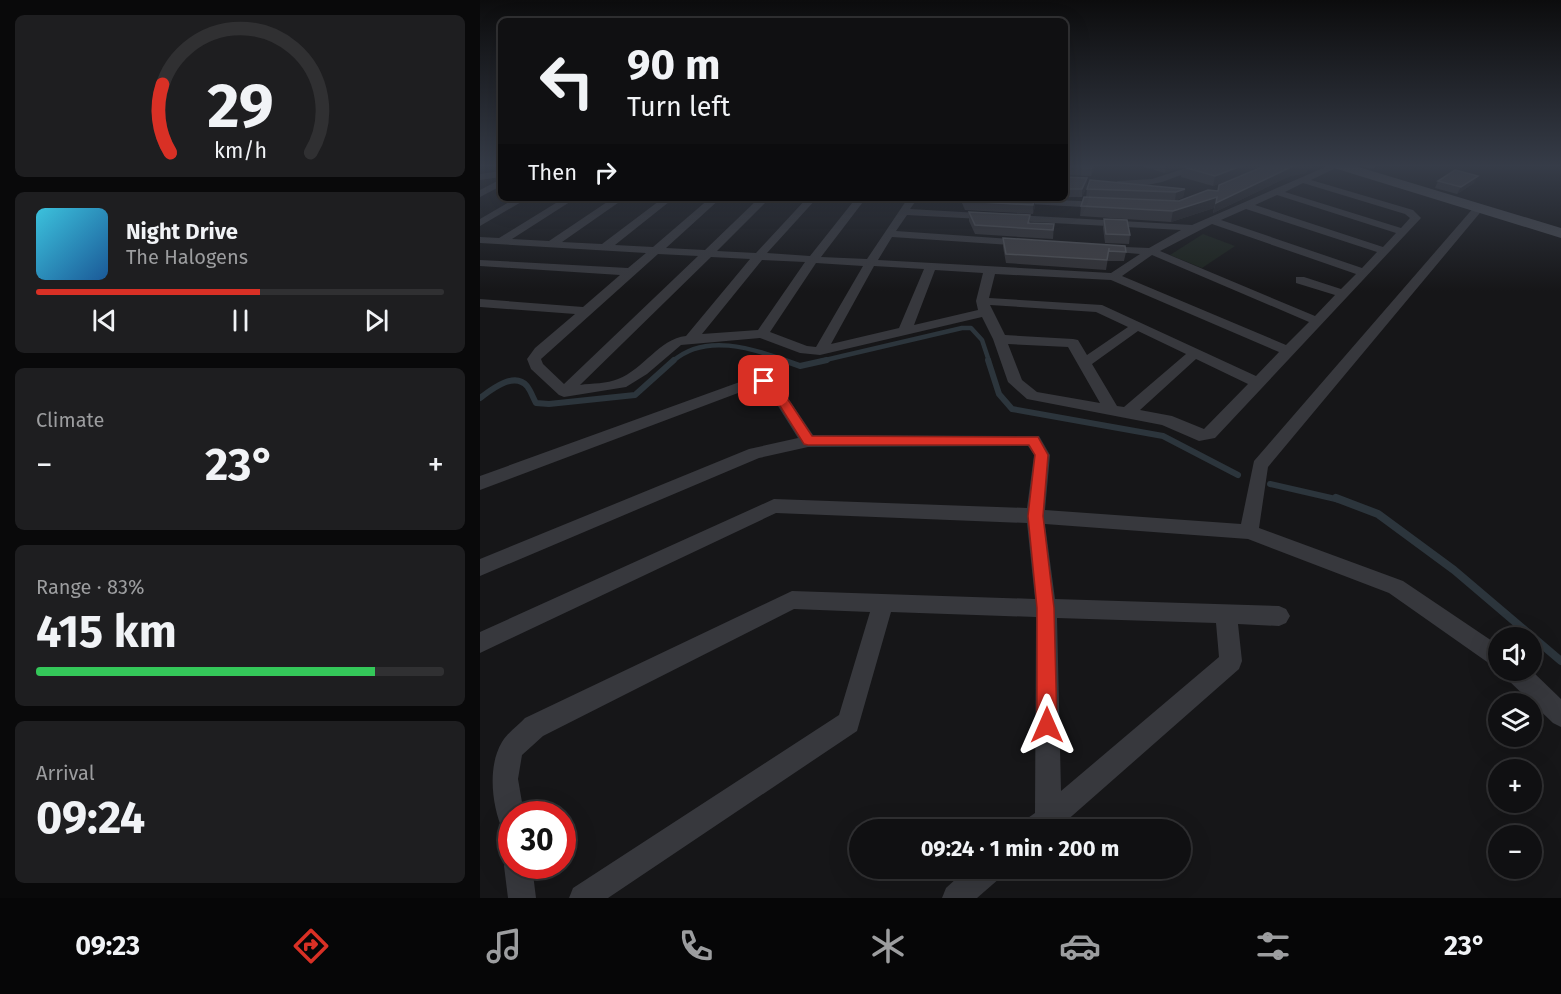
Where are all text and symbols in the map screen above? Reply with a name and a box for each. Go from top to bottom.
text: 90 m [627,40,721,90]
icon: left [528,42,606,120]
text: 29 [207,69,273,144]
text: Turn left [627,91,730,123]
text: km/h [213,138,267,164]
icon: right [589,156,622,189]
text: Then [528,159,577,186]
text: Night Drive [126,218,238,245]
text: The Halogens [126,245,248,269]
icon: previous [88,304,121,337]
icon: pause [224,304,257,337]
icon: next [360,304,393,337]
pin [738,355,789,406]
icon: arrive [747,364,780,397]
text: Climate [36,408,104,432]
text: 23° [205,438,275,492]
text: − [36,445,53,485]
text: + [428,445,444,485]
text: Range · 83% [36,575,144,599]
text: 415 km [36,605,177,659]
map controls [1488,627,1542,879]
button: sound [1488,627,1542,681]
position arrow [1015,693,1079,757]
button: layers [1488,693,1542,747]
button: + [1488,759,1542,813]
text: Arrival [36,761,95,785]
text: 09:24 [36,791,145,845]
speed limit sign: 30 [498,801,576,879]
button: − [1488,825,1542,879]
text: 09:24 · 1 min · 200 m [921,835,1119,862]
icon: directions [290,925,332,967]
icon: music [483,925,525,967]
icon: phone [675,925,717,967]
icon: climate [867,925,909,967]
icon: car [1059,925,1101,967]
icon: filters [1252,925,1294,967]
text: 09:23 [75,930,140,962]
text: 23° [1444,930,1486,962]

